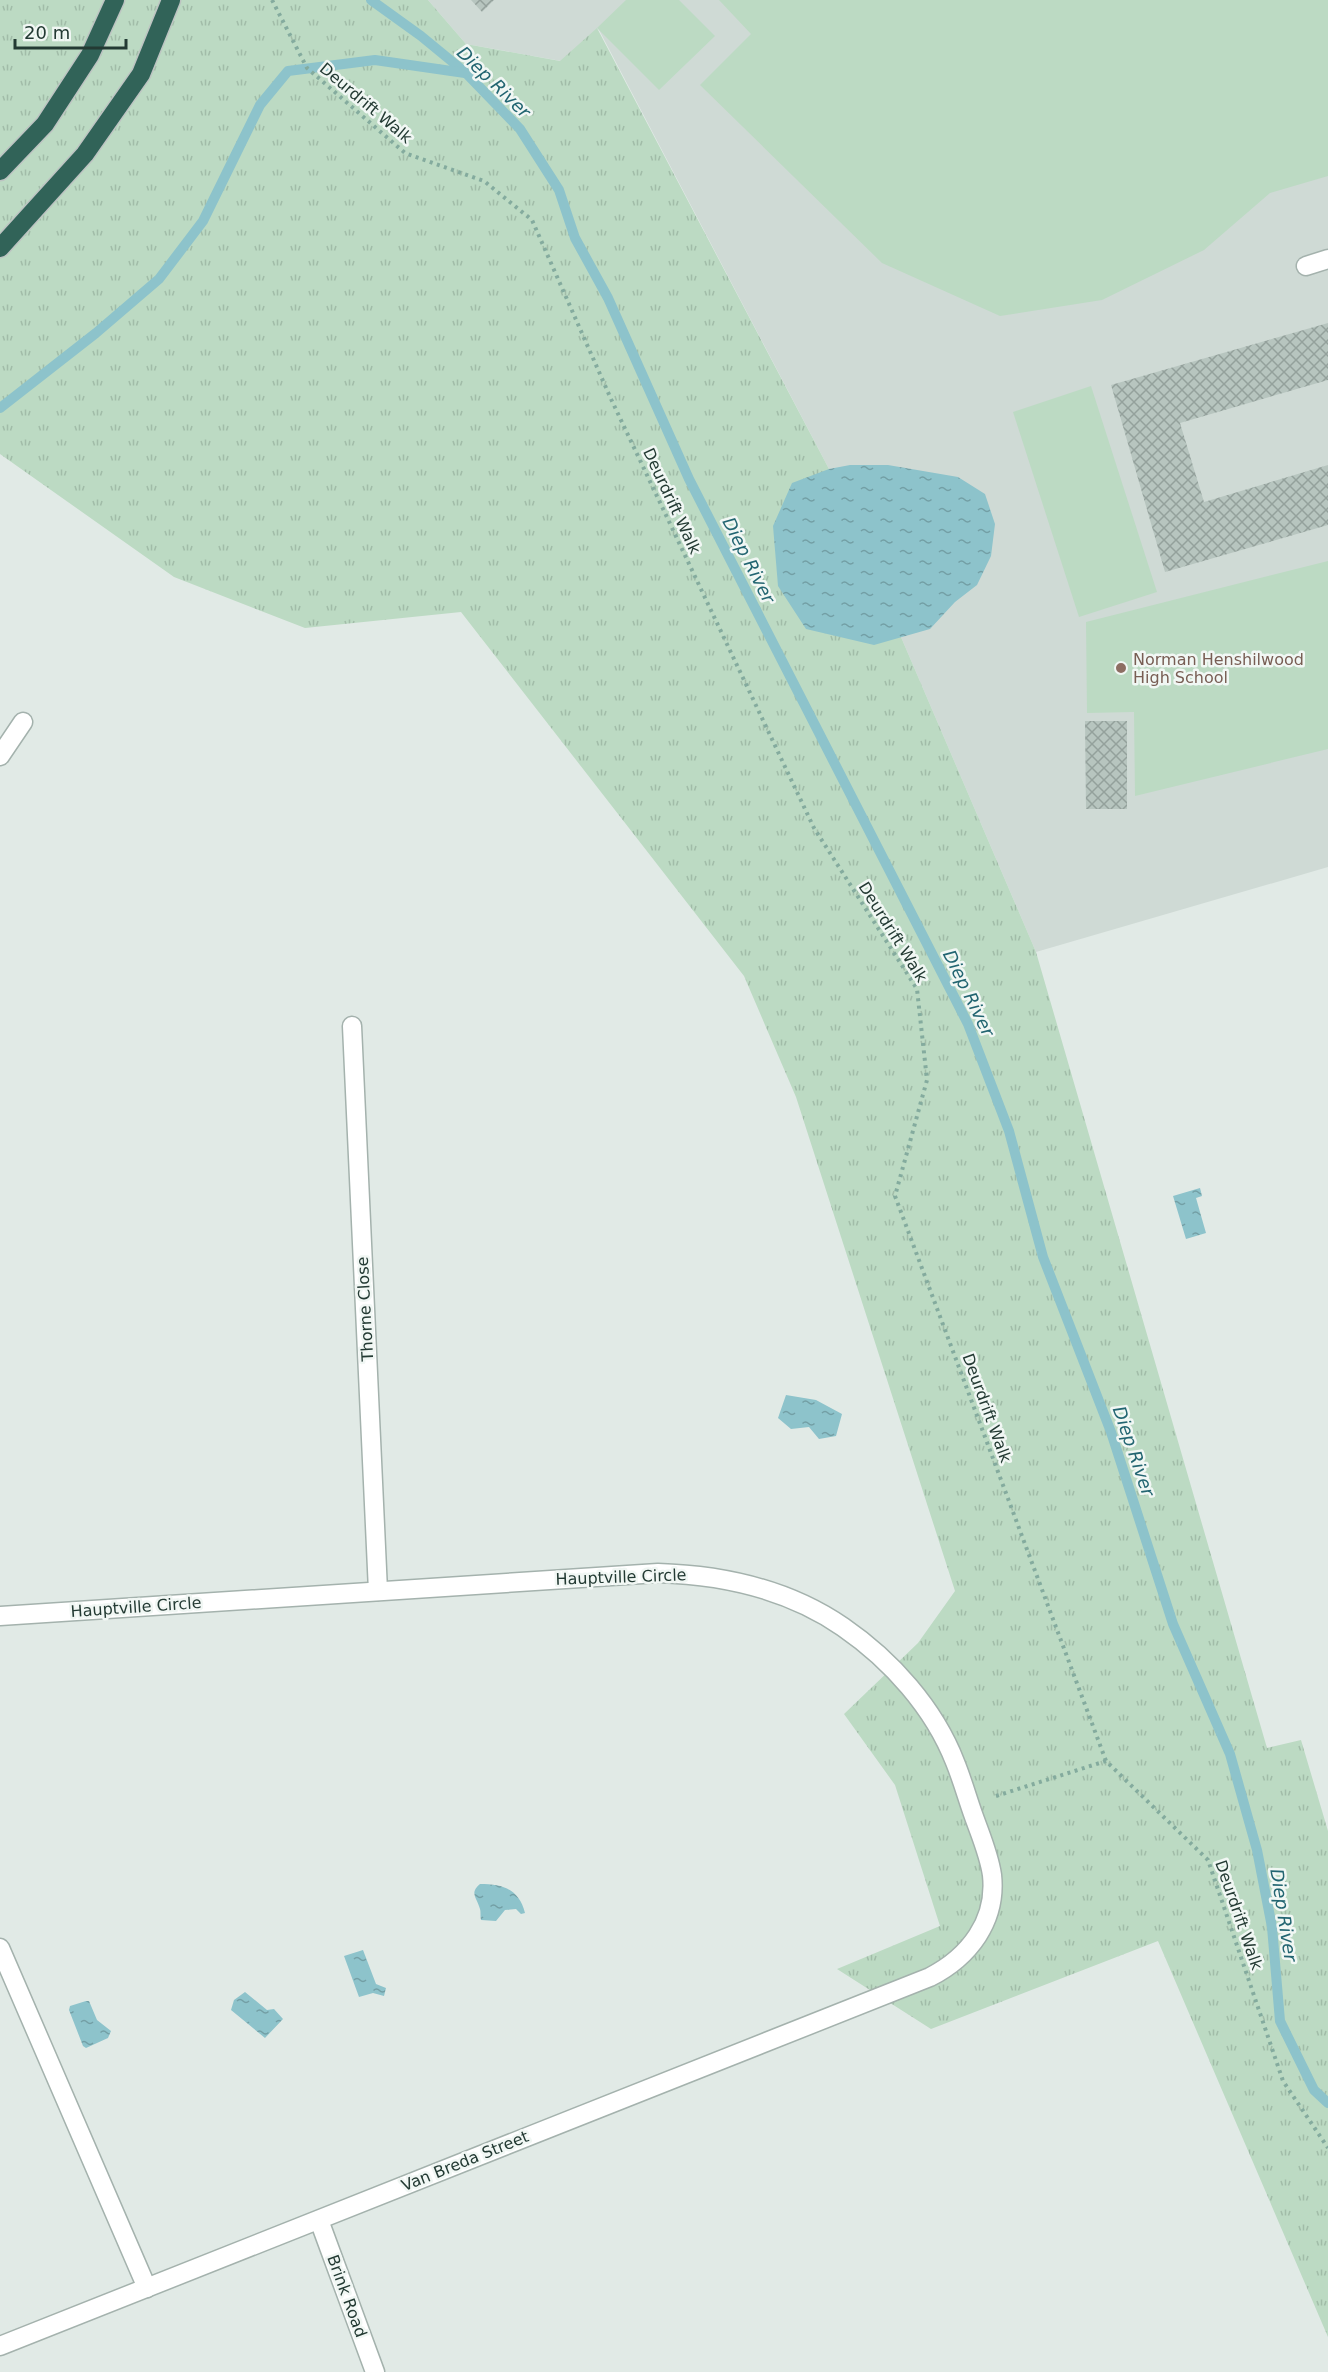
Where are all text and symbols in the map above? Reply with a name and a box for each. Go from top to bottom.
scale bar [15,12,126,50]
text: 20 m [24,22,70,43]
water label: Diep River [453,42,536,123]
street label: Deurdrift Walk [316,59,417,148]
street label: Deurdrift Walk [639,445,705,558]
water label: Diep River [718,513,780,608]
place label: Norman Henshilwood High School [1133,650,1304,687]
marker: Norman Henshilwood High School [1114,661,1128,675]
street label: Deurdrift Walk [855,878,932,986]
water label: Diep River [939,946,1000,1041]
street label: Thorne Close [353,1256,377,1363]
street label: Deurdrift Walk [958,1351,1016,1466]
water label: Diep River [1109,1403,1160,1500]
street label: Hauptville Circle [555,1565,687,1589]
street label: Hauptville Circle [70,1593,202,1621]
street label: Deurdrift Walk [1211,1858,1267,1973]
water label: Diep River [1266,1867,1302,1965]
street label: Van Breda Street [399,2127,531,2195]
street label: Brink Road [323,2252,371,2340]

